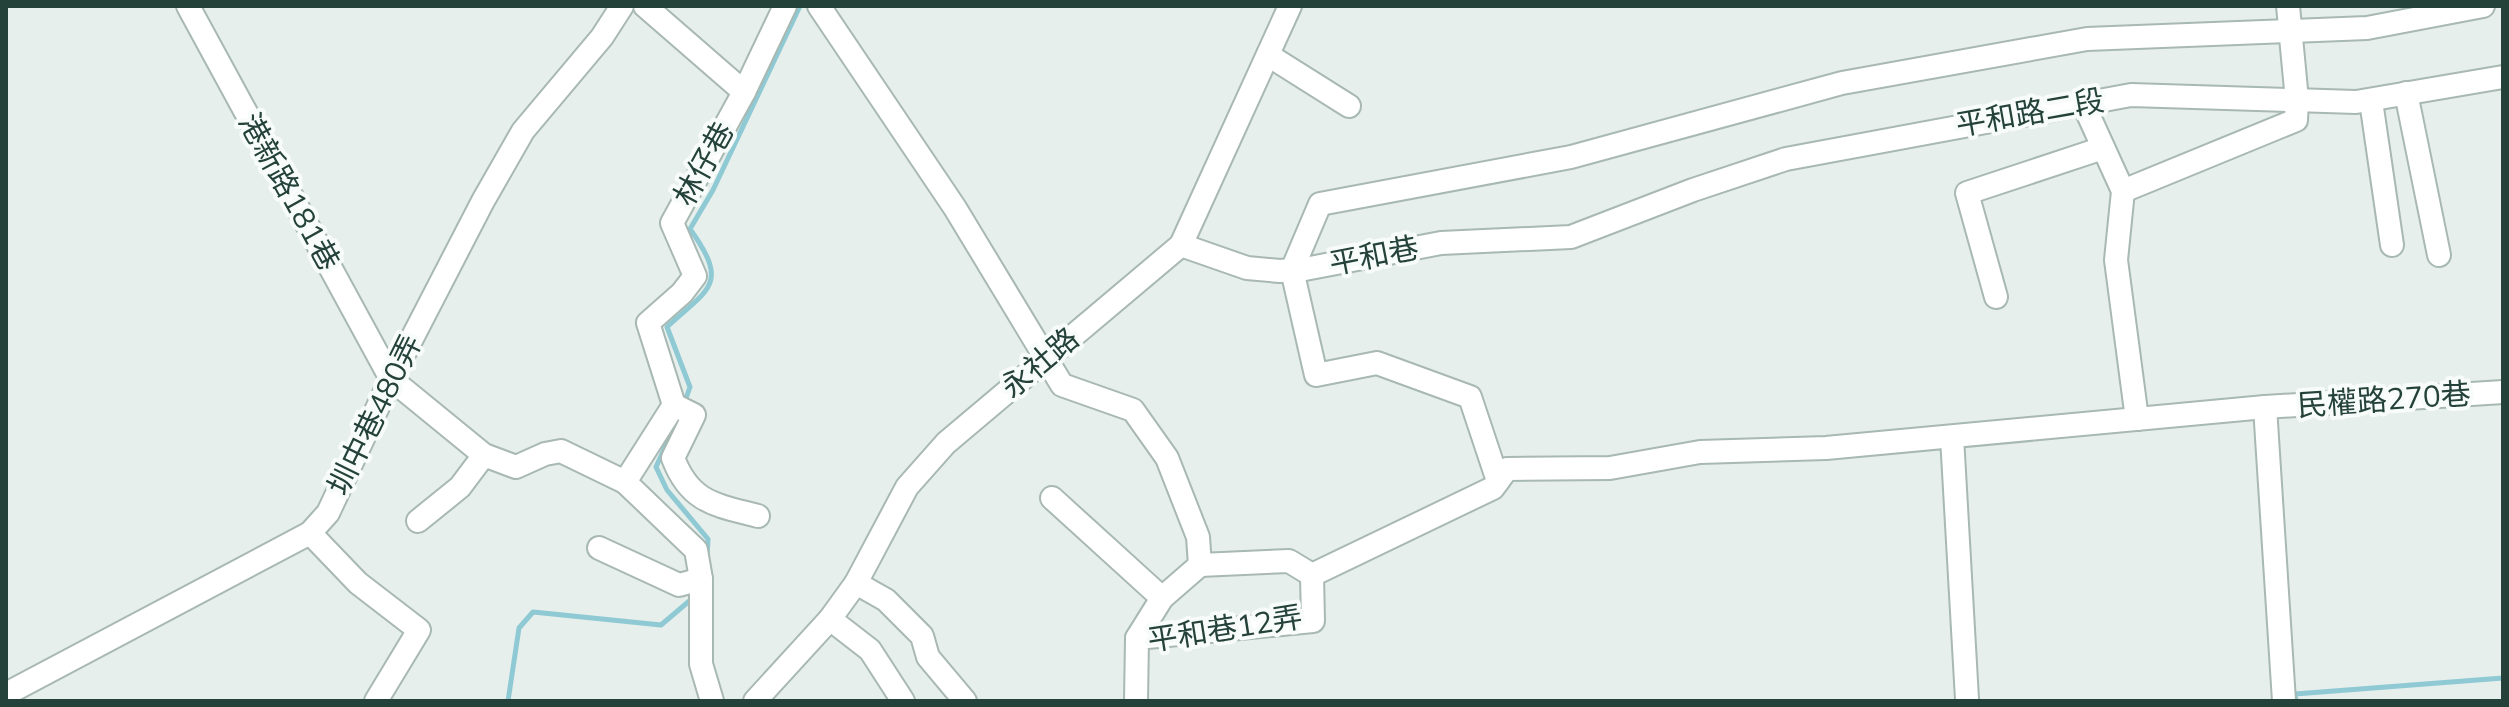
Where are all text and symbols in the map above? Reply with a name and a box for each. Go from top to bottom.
street label: 平和路二段 [1953,80,2107,144]
street label: 港新路181巷 [231,106,349,277]
street label: 林仔巷 [665,115,742,212]
street label: 平和巷 [1326,228,1422,282]
street label: 永社路 [993,319,1086,406]
street label: 圳中巷480弄 [319,328,429,501]
street label: 民權路270巷 [2296,374,2472,424]
street label: 平和巷12弄 [1145,597,1305,659]

